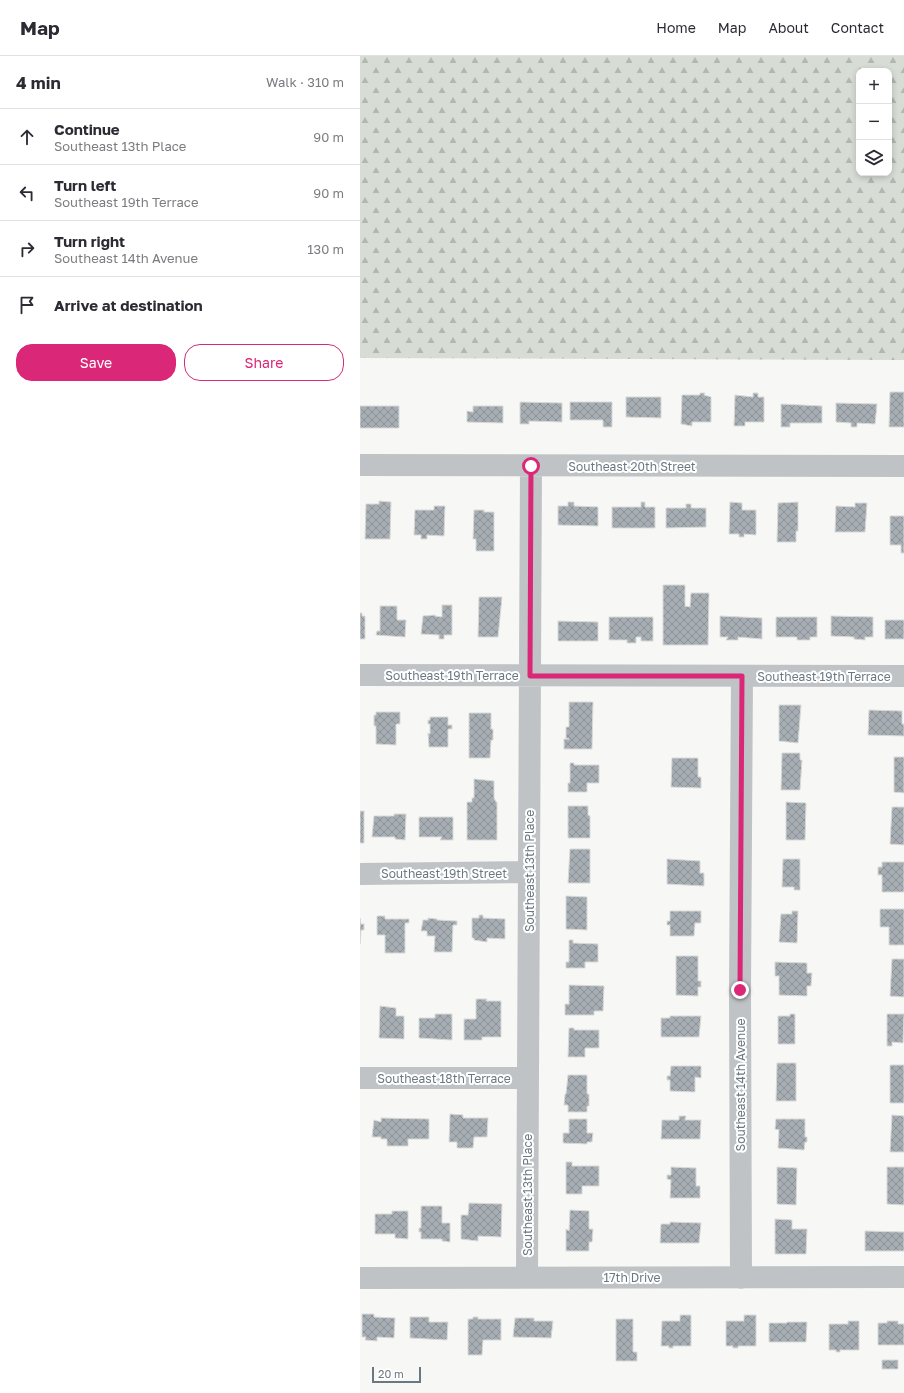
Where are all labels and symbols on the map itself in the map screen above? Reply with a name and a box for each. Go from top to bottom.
route start [522,457,540,475]
street label: Southeast 20th Street [568,459,696,474]
street label: Southeast 19th Terrace [385,668,519,683]
street label: Southeast 19th Terrace [757,669,891,684]
street label: Southeast 13th Place [522,810,537,932]
street label: Southeast 19th Street [381,866,507,881]
route end [731,981,749,999]
street label: Southeast 14th Avenue [733,1019,748,1151]
street label: Southeast 18th Terrace [377,1071,511,1086]
street label: Southeast 13th Place [520,1134,535,1256]
street label: 17th Drive [603,1270,661,1285]
scale bar [372,1365,421,1384]

